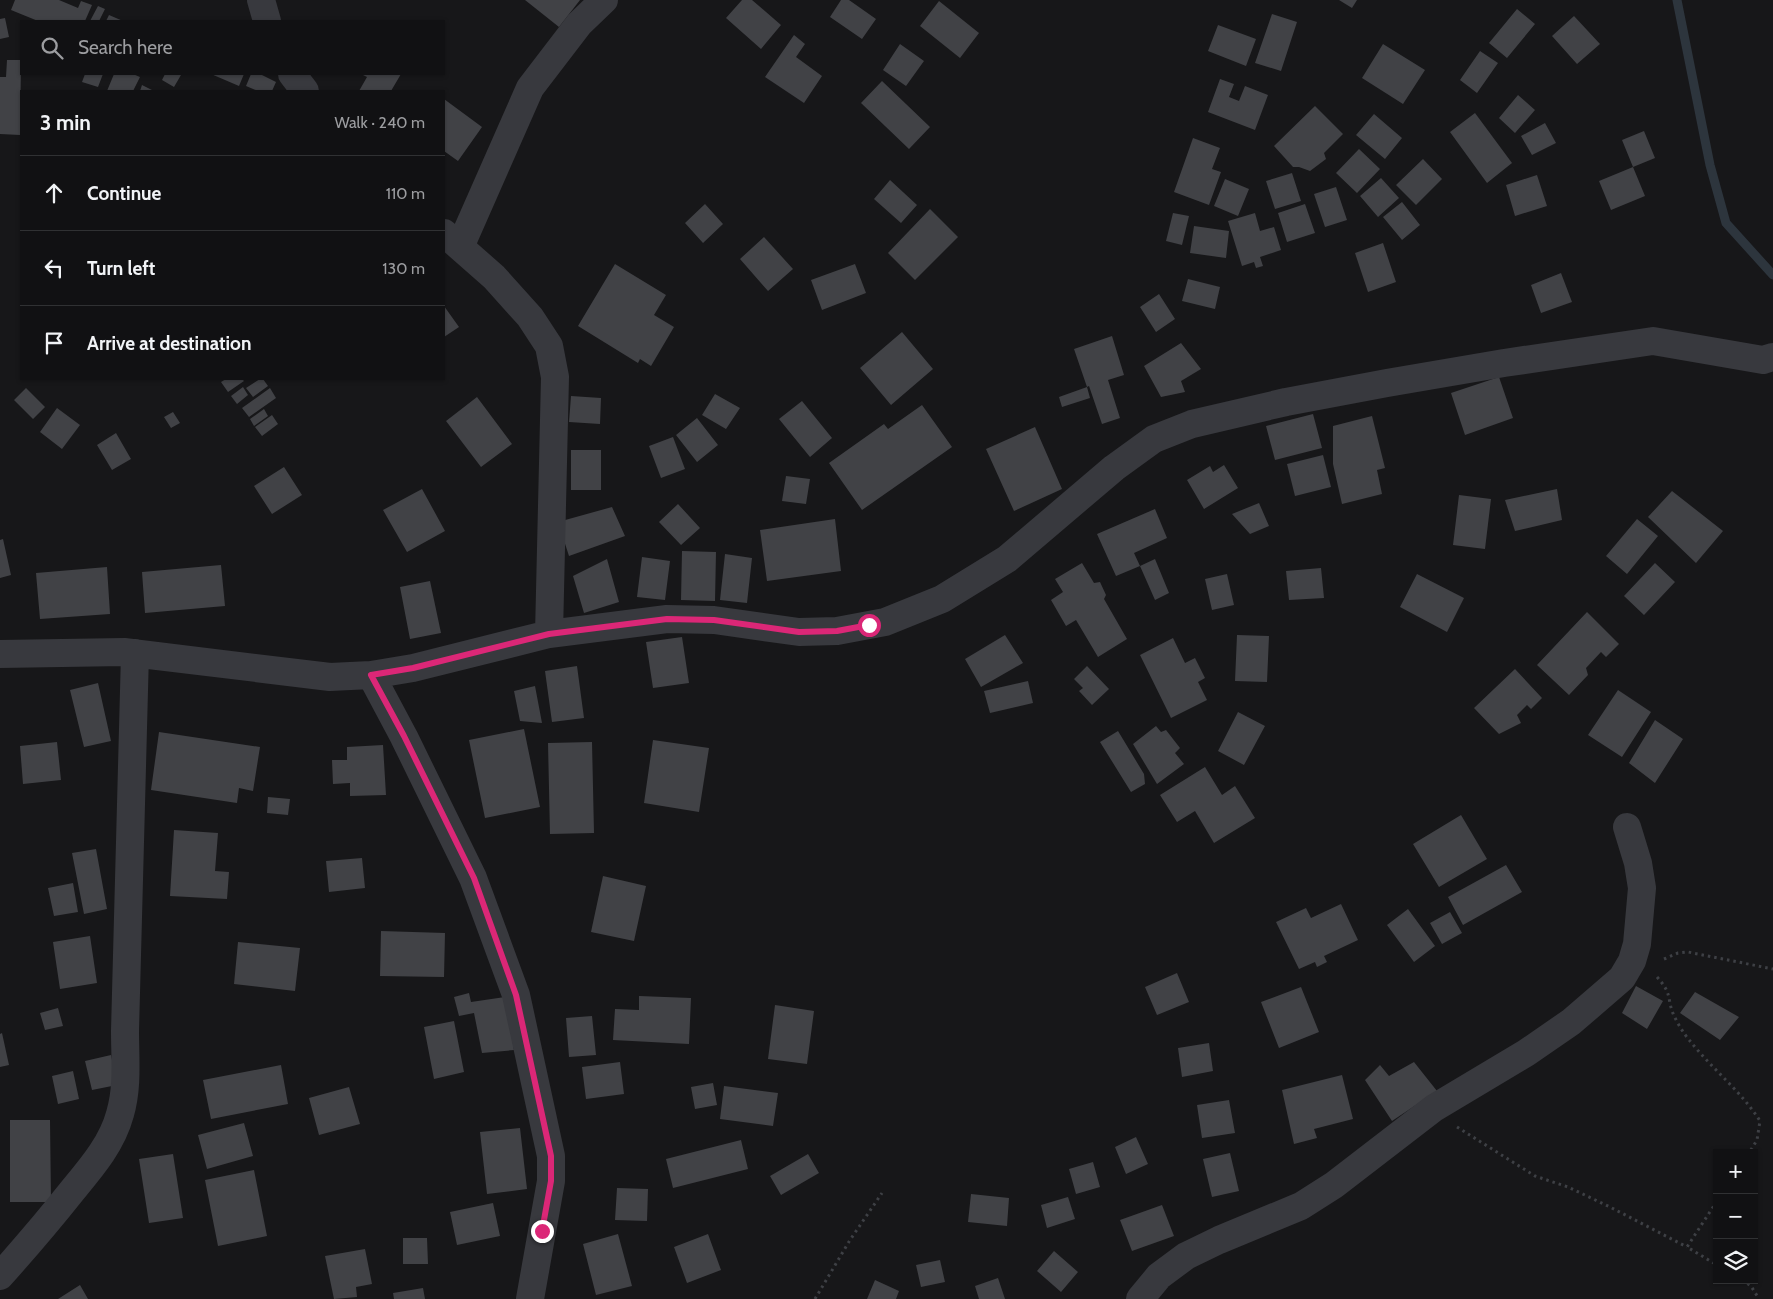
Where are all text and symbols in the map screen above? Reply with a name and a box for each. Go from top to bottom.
search box [20,20,445,75]
icon: search [38,34,66,62]
text: Search here [78,36,172,59]
text: 3 min [40,110,91,135]
text: Walk · 240 m [334,113,425,132]
icon: ahead [40,179,68,207]
text: Continue [87,182,161,205]
text: 110 m [386,184,425,203]
icon: left [40,254,68,282]
text: Turn left [87,257,155,280]
text: 130 m [382,259,425,278]
icon: arrive [40,329,68,357]
text: Arrive at destination [87,332,251,355]
route start [858,614,881,637]
map controls [1713,1149,1758,1284]
button: + [1713,1149,1758,1194]
button: − [1713,1194,1758,1239]
route end [531,1220,554,1243]
button: layers [1713,1239,1758,1284]

